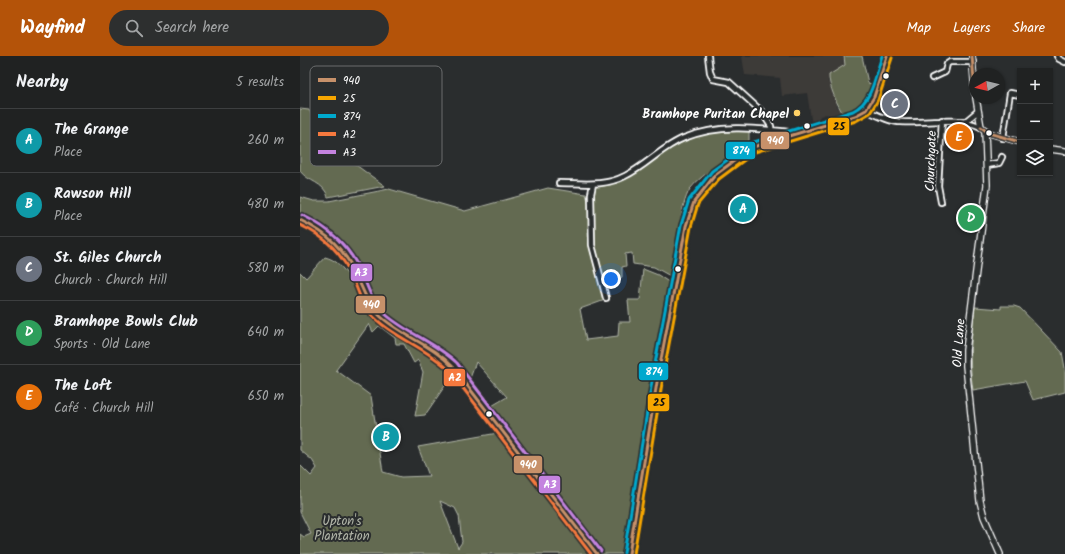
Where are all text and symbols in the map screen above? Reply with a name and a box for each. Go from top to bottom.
search box [109,10,389,46]
text: Wayfind [20,13,85,43]
text: Search here [155,16,229,40]
icon: search [123,17,145,39]
text: Map [907,17,931,39]
text: Layers [953,17,991,39]
text: Share [1013,17,1045,39]
legend [310,66,442,166]
north arrow [969,68,1005,104]
map controls [1017,68,1053,176]
button: + [1017,68,1053,104]
text: Nearby [16,69,68,96]
unlabelled marker [881,71,891,81]
text: 5 results [236,72,284,93]
text: 940 [343,72,360,90]
pin: C [882,89,908,119]
text: 25 [343,90,356,108]
place label: Bramhope Puritan Chapel [642,104,790,125]
button: − [1017,104,1053,140]
text: 874 [343,108,361,126]
marker: Bramhope Puritan Chapel [792,108,802,118]
line badge: 25 [827,117,850,136]
text: The Grange [54,118,129,142]
text: 25 [833,118,846,136]
unlabelled marker [802,121,812,131]
pin: E [946,122,972,152]
text: A2 [343,126,356,144]
unlabelled marker [984,128,994,138]
text: A [25,130,33,151]
text: 260 m [247,130,284,151]
street label: Churchgate [920,130,943,192]
line badge: 940 [760,131,790,150]
text: 940 [766,132,784,150]
button: layers [1017,140,1053,176]
line badge: 874 [725,141,756,160]
text: Place [54,142,82,163]
text: 874 [732,142,750,160]
text: A3 [343,144,356,162]
text: Rawson Hill [54,182,131,206]
text: B [25,194,33,215]
text: 480 m [247,194,284,215]
pin: A [730,194,756,224]
pin: D [958,203,984,233]
text: Place [54,206,82,227]
text: St. Giles Church [54,246,162,270]
text: C [25,258,33,279]
text: 580 m [247,258,284,279]
line badge: A3 [350,263,373,282]
text: A3 [355,264,367,282]
unlabelled marker [673,264,683,274]
your location [601,269,621,289]
text: Church · Church Hill [54,270,167,291]
line badge: 940 [355,295,386,314]
text: 940 [362,296,380,314]
text: Bramhope Bowls Club [54,310,198,334]
street label: Old Lane [947,318,972,368]
text: D [25,322,33,343]
text: 640 m [248,322,284,343]
text: Sports · Old Lane [54,334,150,355]
line badge: 874 [638,362,669,381]
text: 874 [645,363,663,381]
line badge: A2 [443,368,466,387]
text: A2 [448,369,462,387]
text: The Loft [54,374,112,398]
text: E [25,386,33,407]
text: 650 m [248,386,284,407]
line badge: 25 [647,393,670,412]
text: 25 [653,394,666,412]
text: Café · Church Hill [54,398,153,419]
unlabelled marker [484,409,494,419]
pin: B [373,422,399,452]
line badge: 940 [513,455,543,474]
text: 940 [519,456,537,474]
line badge: A3 [538,475,561,494]
text: A3 [544,476,556,494]
park label: Upton's Plantation [314,511,370,547]

